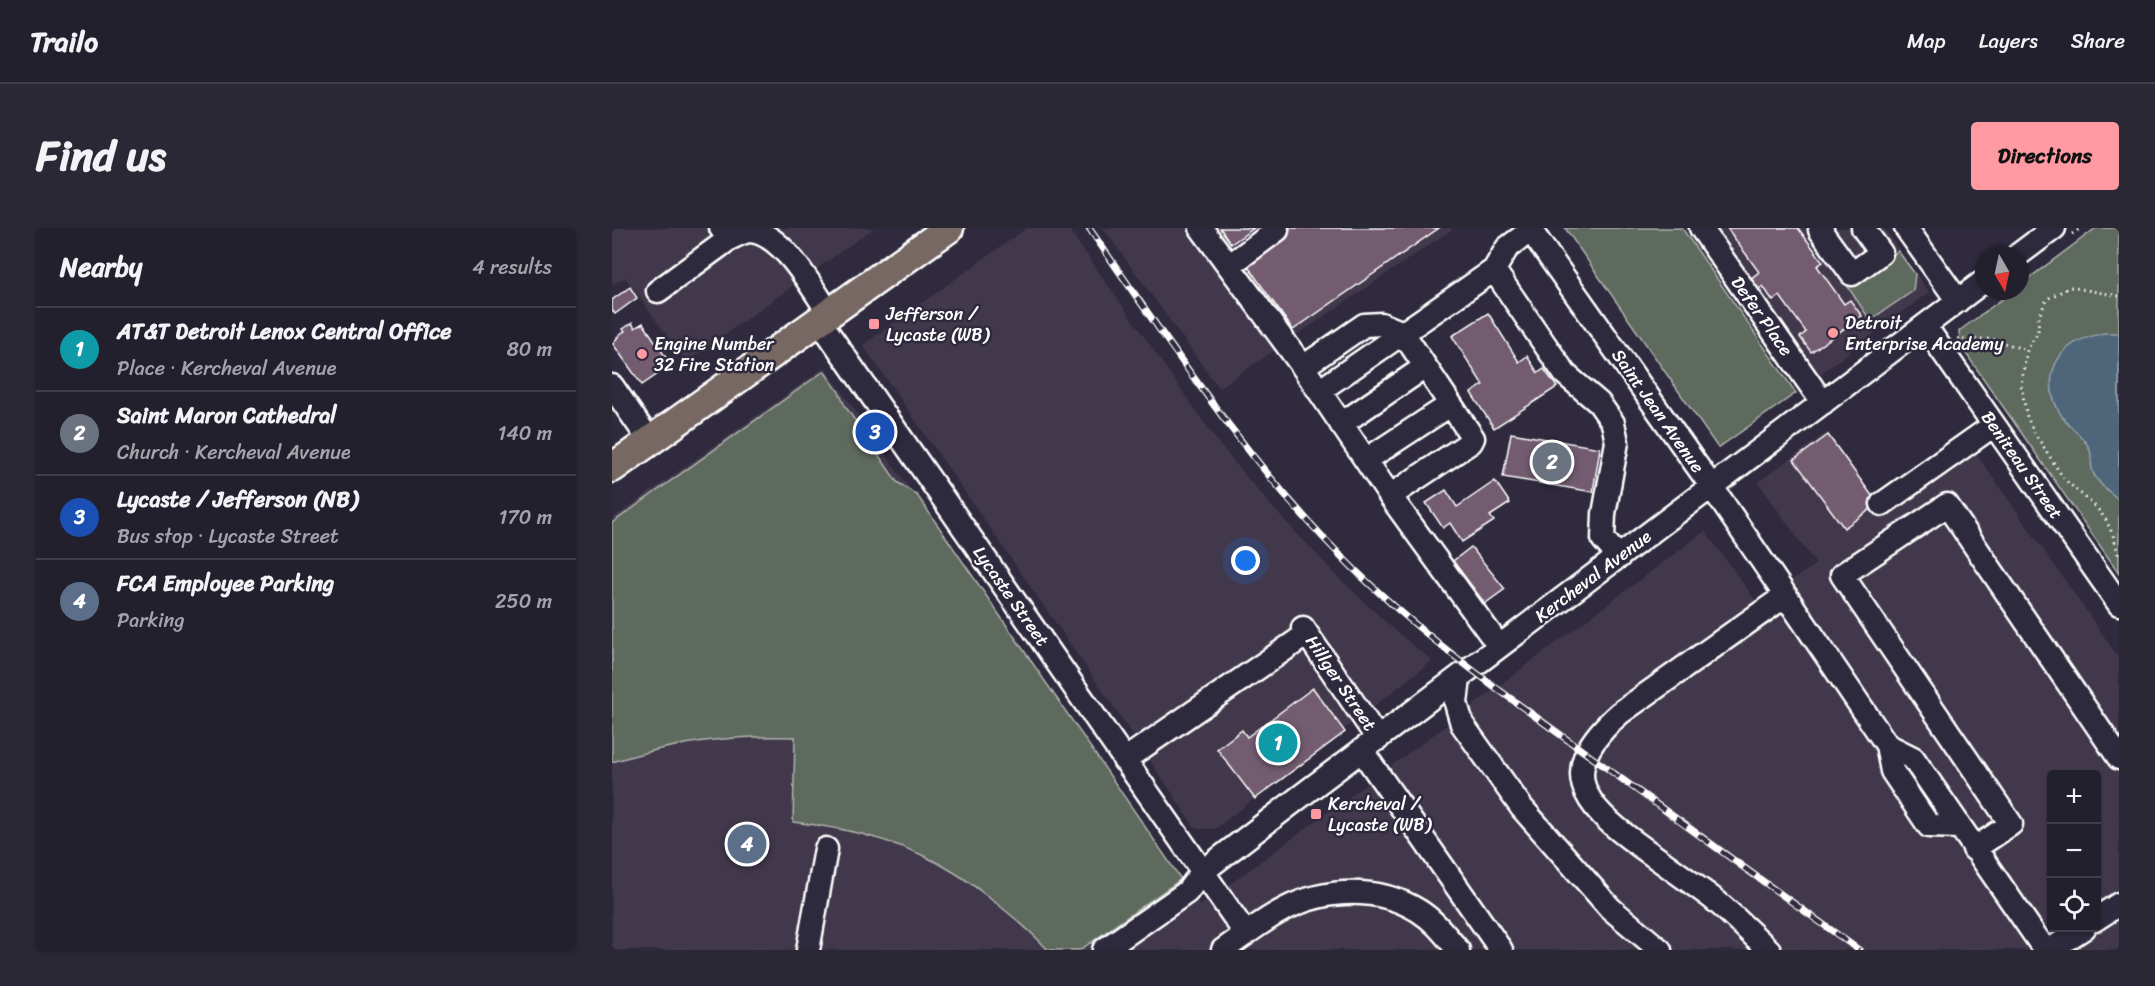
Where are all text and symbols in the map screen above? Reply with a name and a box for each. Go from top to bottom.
text: Trailo [30,17,98,66]
text: Map [1907,22,1946,60]
text: Layers [1979,22,2038,60]
text: Share [2071,22,2125,60]
text: Find us [36,119,166,193]
button: Directions [1971,122,2119,190]
text: Nearby [60,244,142,290]
north arrow [1975,246,2029,300]
text: 4 results [472,250,552,285]
street label: Defer Place [1722,269,1802,363]
place label: Jefferson / Lycaste (WB) [885,298,991,351]
place label: Detroit Enterprise Academy [1845,307,2004,360]
text: AT&T Detroit Lenox Central Office [117,312,451,351]
marker: Jefferson / Lycaste (WB) [867,317,881,331]
marker: Detroit Enterprise Academy [1826,326,1840,340]
place label: Engine Number 32 Fire Station [654,328,775,381]
text: 1 [75,332,84,367]
text: 80 m [507,332,552,367]
street label: Saint Jean Avenue [1603,342,1713,480]
marker: Engine Number 32 Fire Station [635,347,649,361]
text: Place · Kercheval Avenue [117,351,336,386]
text: Saint Maron Cathedral [117,396,337,435]
street label: Beniteau Street [1972,404,2072,526]
pin: 3 [856,410,894,454]
text: 2 [74,416,85,451]
text: 140 m [498,416,552,451]
text: Church · Kercheval Avenue [117,435,351,470]
pin: 2 [1532,440,1572,484]
text: Lycaste / Jefferson (NB) [117,480,358,519]
text: 3 [74,500,85,535]
text: 170 m [499,500,552,535]
text: Bus stop · Lycaste Street [117,519,339,554]
street label: Kercheval Avenue [1527,521,1659,631]
street label: Lycaste Street [964,539,1058,653]
your location [1231,546,1260,575]
text: FCA Employee Parking [117,564,334,603]
text: 4 [73,584,86,619]
text: 250 m [495,584,552,619]
text: Parking [117,603,184,638]
street label: Hillger Street [1297,628,1385,738]
pin: 1 [1258,720,1298,766]
map controls [2047,770,2101,932]
button: + [2047,770,2101,824]
place label: Kercheval / Lycaste (WB) [1328,788,1433,841]
marker: Kercheval / Lycaste (WB) [1309,807,1323,821]
pin: 4 [728,822,766,866]
button: − [2047,824,2101,878]
button: locate [2047,878,2101,932]

